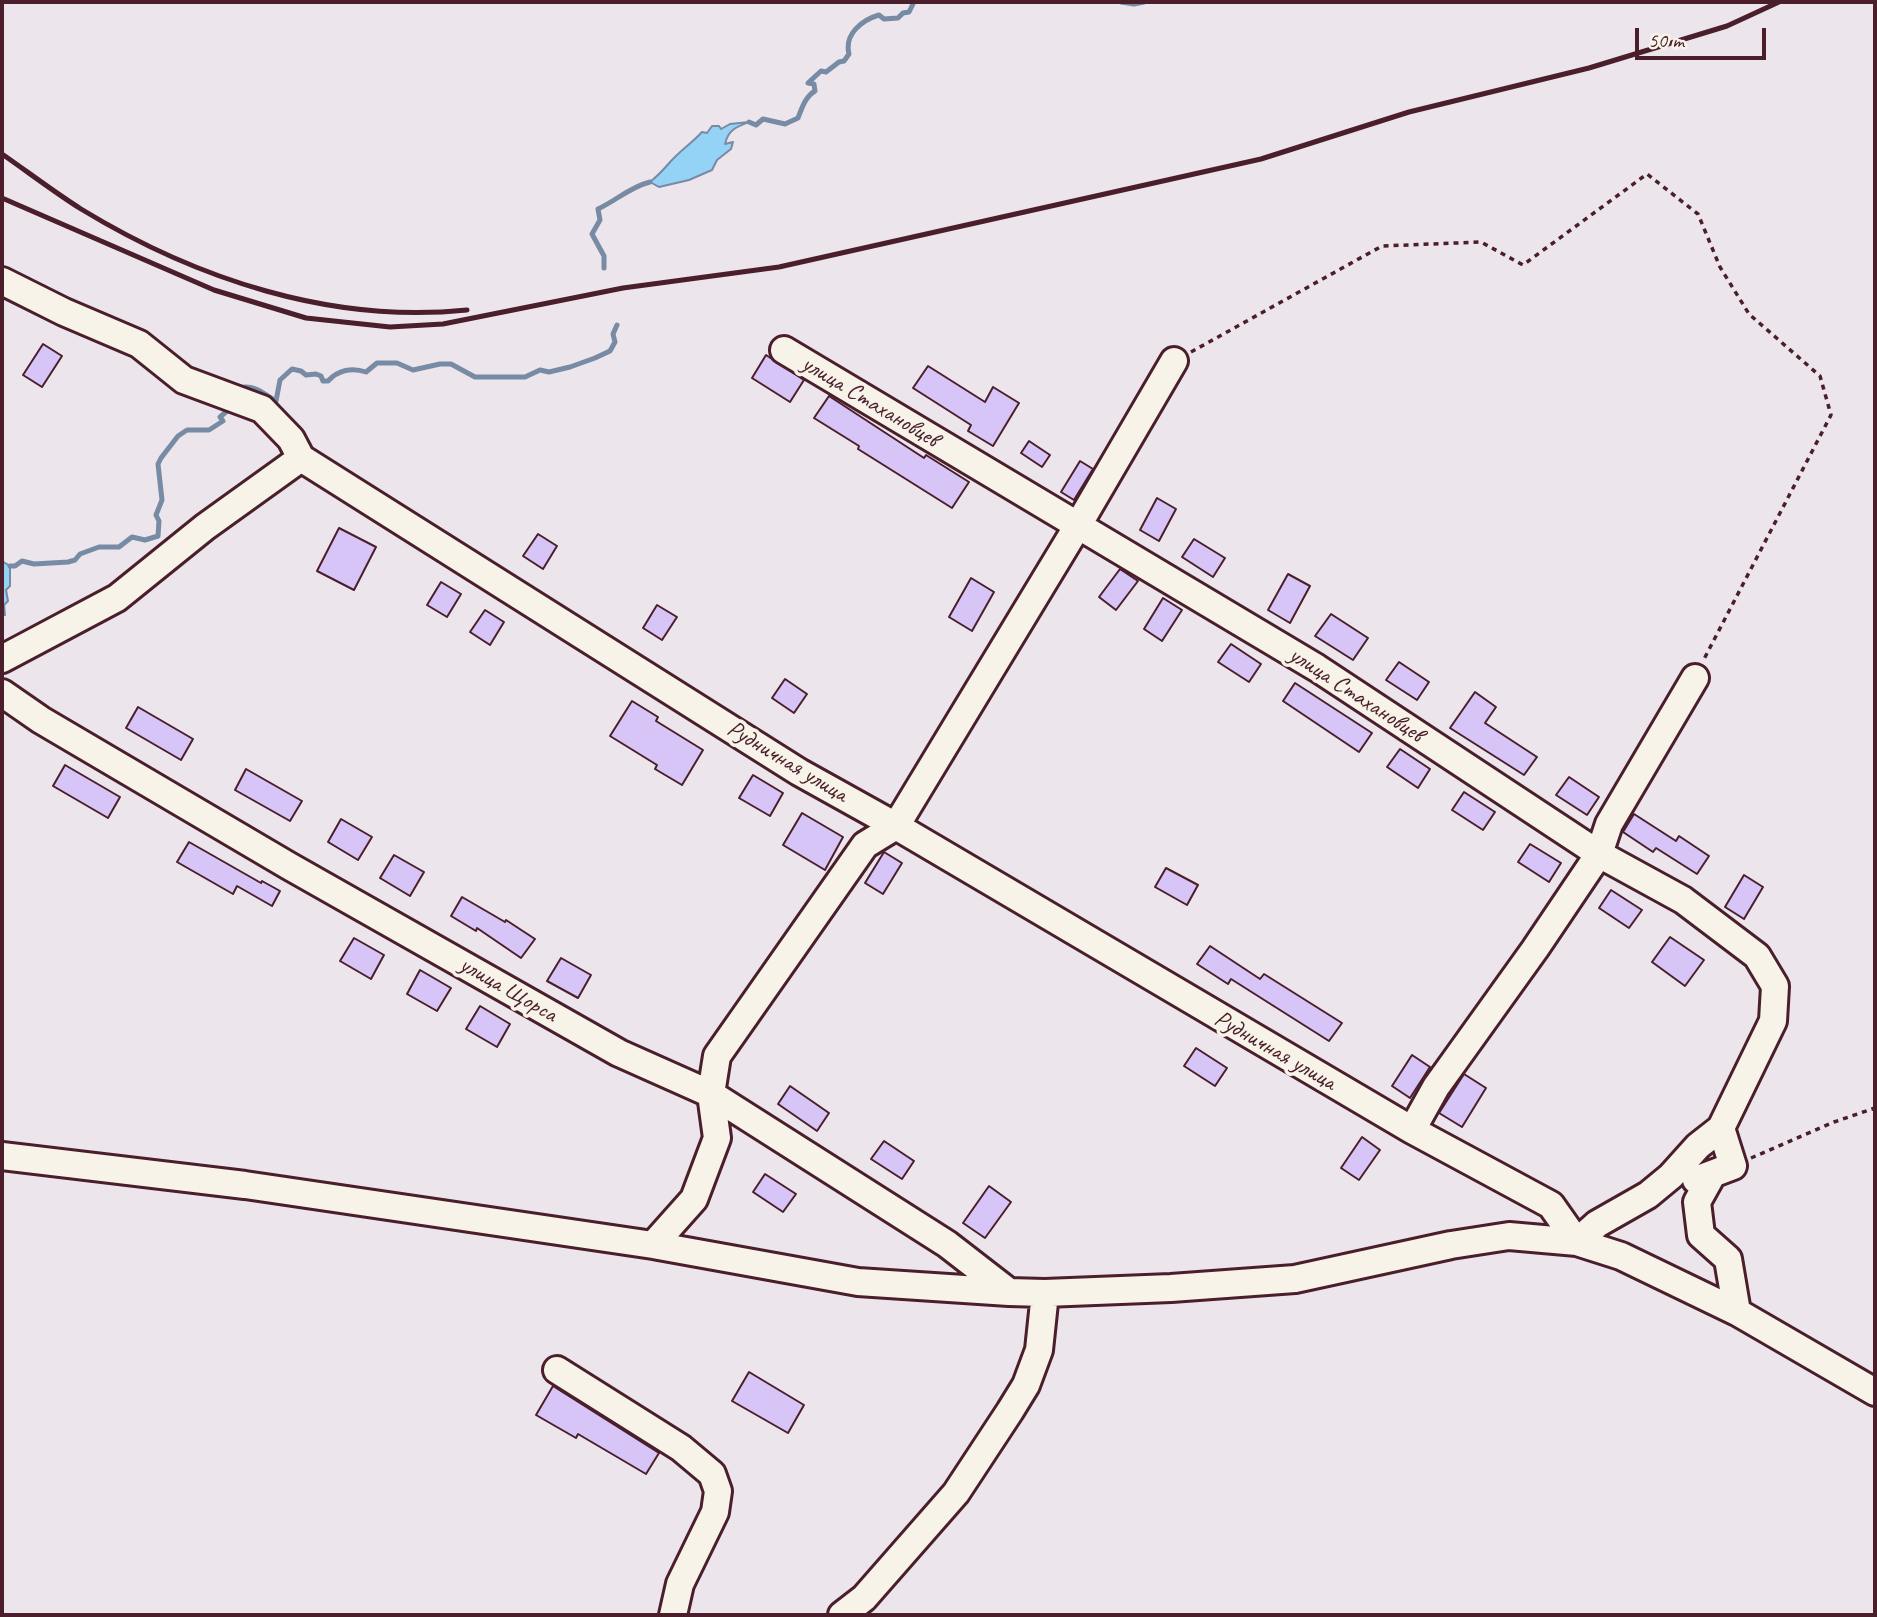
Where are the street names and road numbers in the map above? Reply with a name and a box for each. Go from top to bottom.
street label: улица Стахановцев [796,350,944,454]
street label: улица Стахановцев [1283,641,1429,749]
street label: Рудничная улица [721,715,853,809]
street label: улица Щорса [454,951,562,1029]
street label: Рудничная улица [1209,1005,1341,1097]

